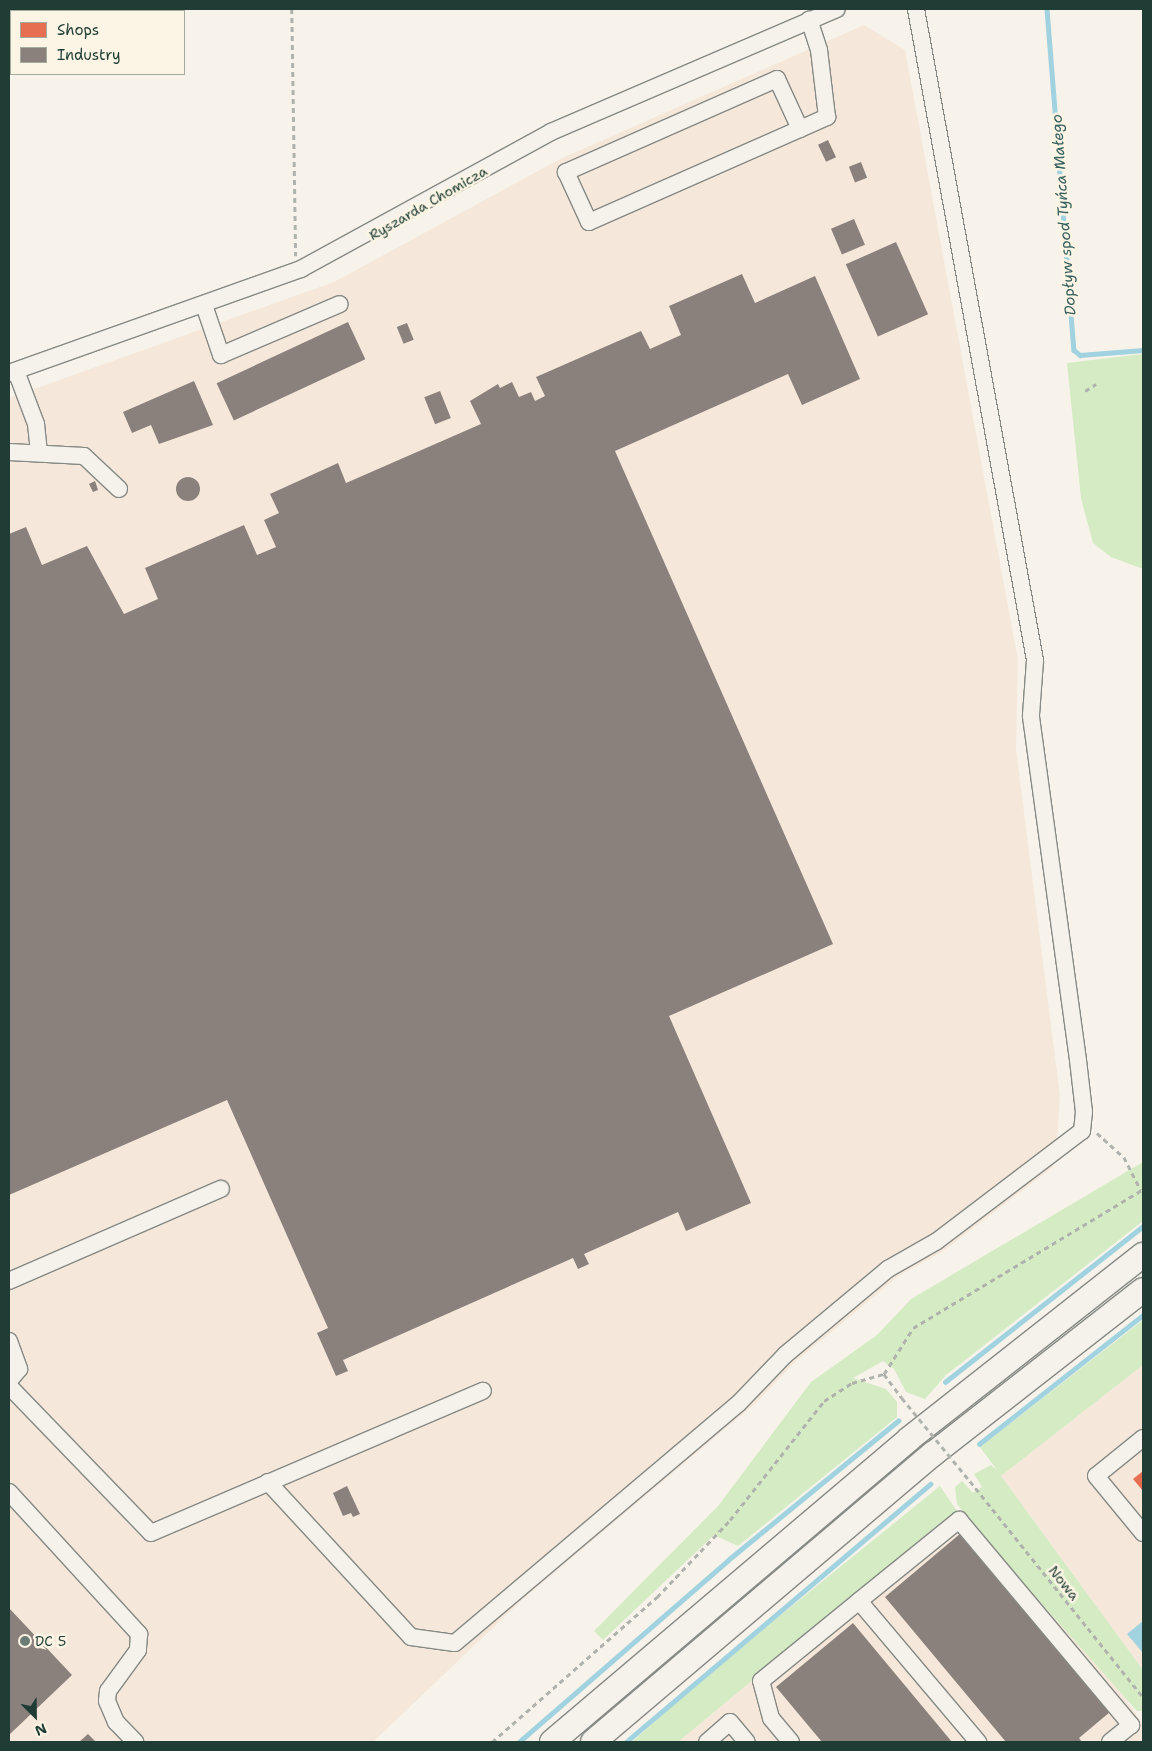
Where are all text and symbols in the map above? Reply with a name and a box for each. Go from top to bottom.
legend [10,10,185,75]
text: Shops [57,20,99,40]
text: Industry [57,45,121,65]
water label: Dopływ spod Tyńca Małego [1048,114,1080,316]
street label: Ryszarda Chomicza [366,162,490,244]
street label: Nowa [1045,1562,1083,1604]
place label: DC 5 [35,1633,66,1649]
marker: DC 5 [19,1635,31,1647]
north arrow [10,1691,60,1741]
text: N [32,1719,49,1740]

